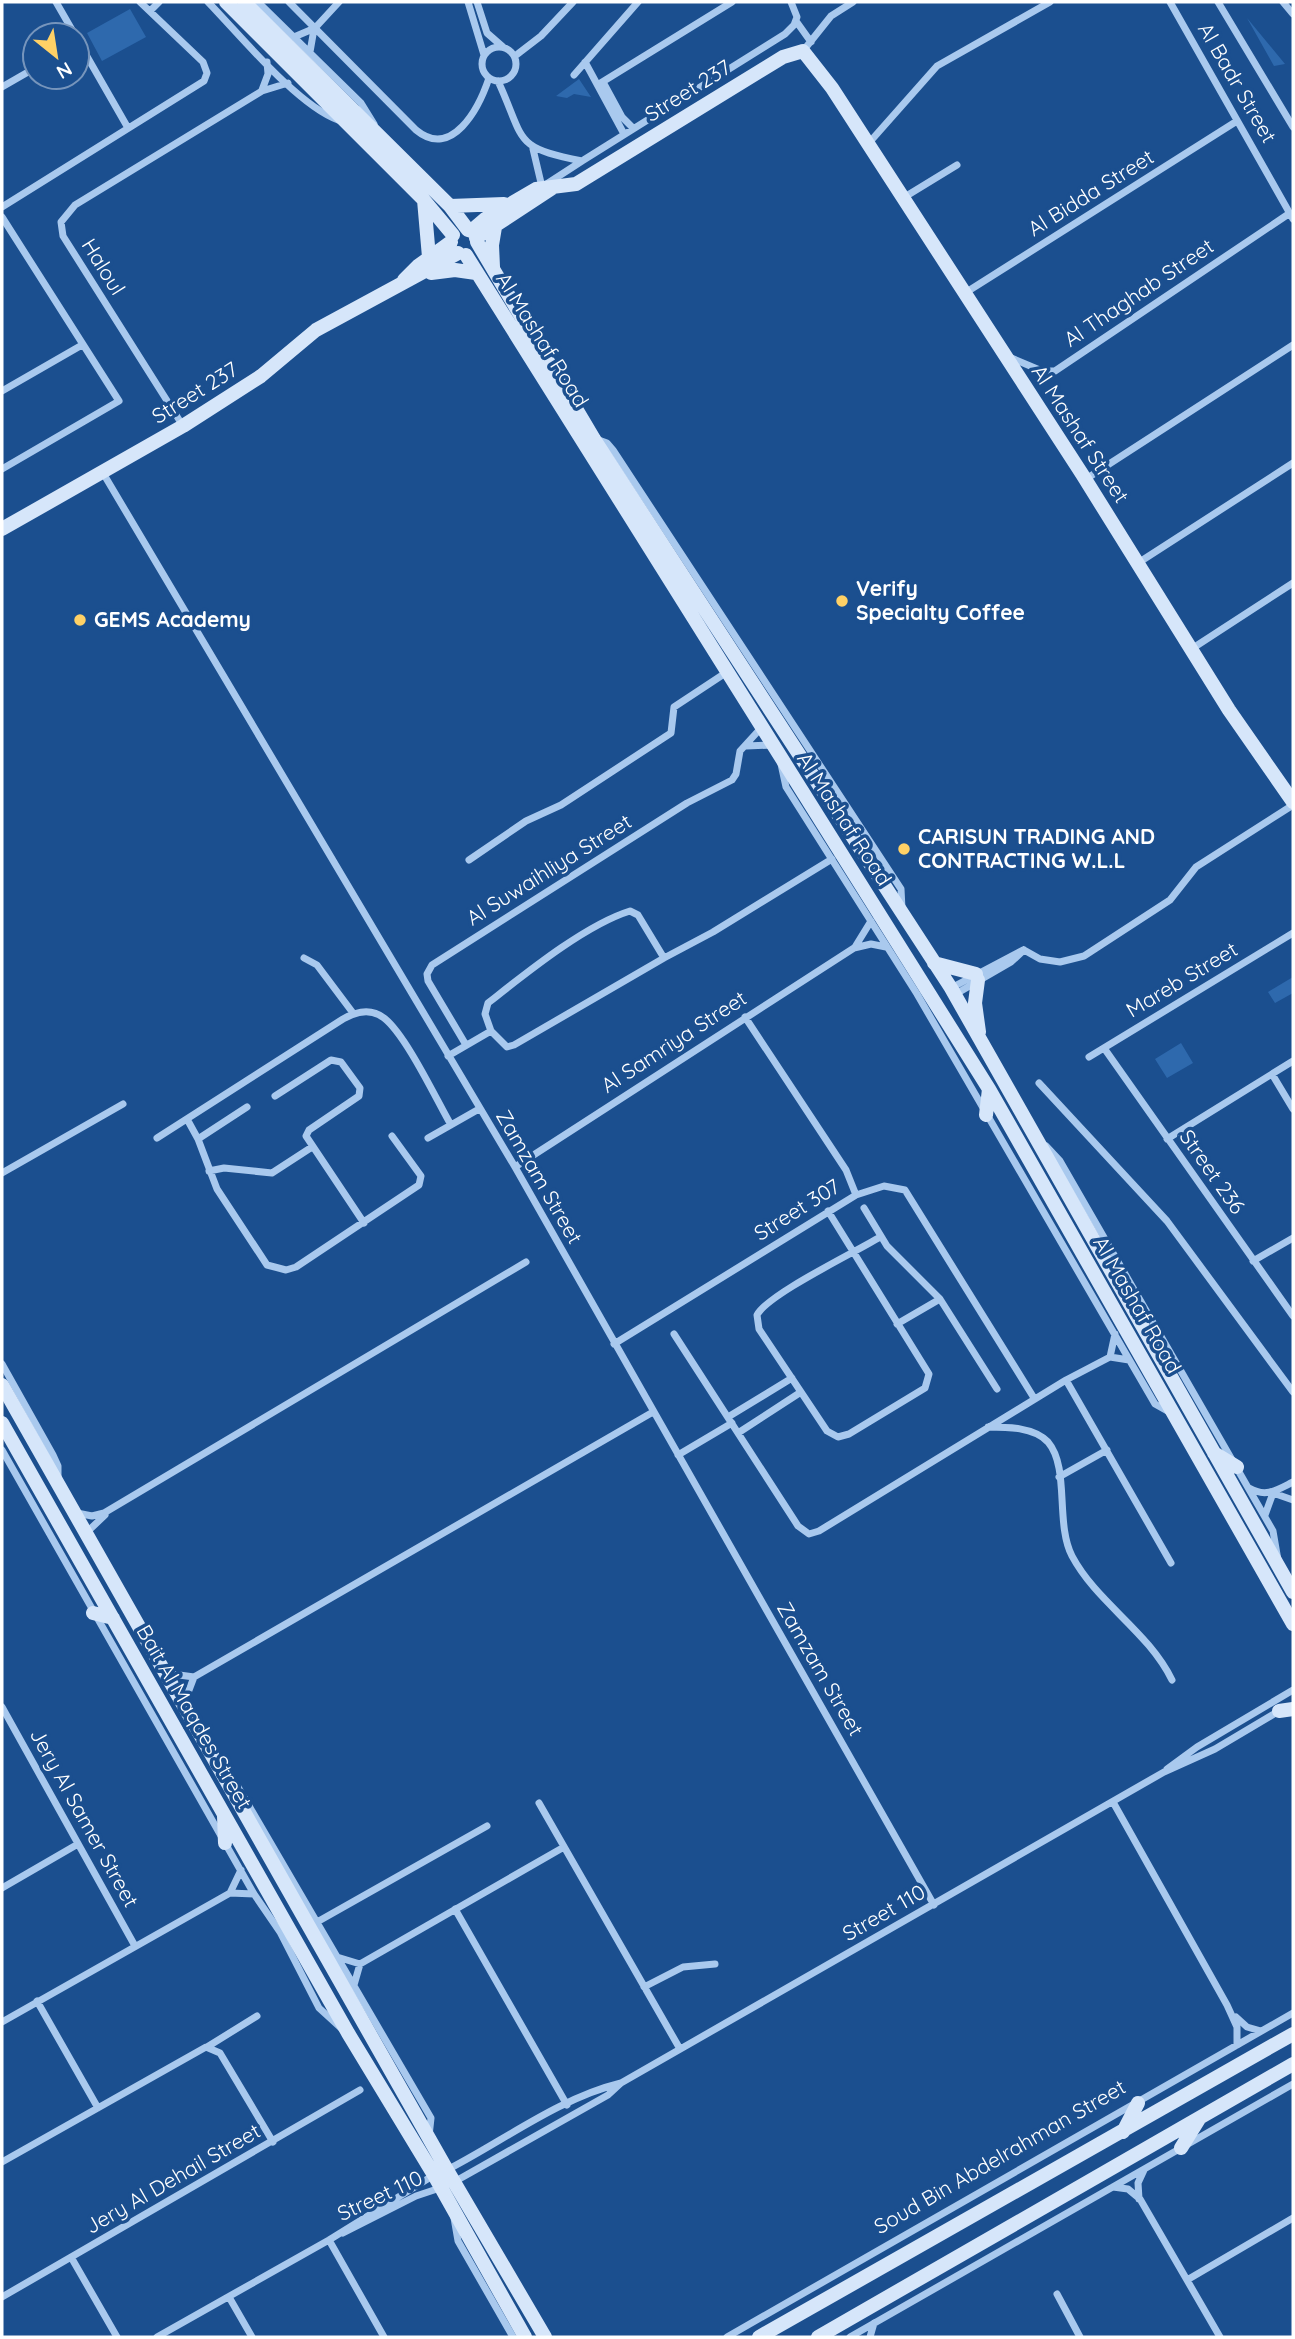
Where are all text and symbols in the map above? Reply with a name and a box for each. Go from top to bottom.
street label: Al Badr Street [1193,18,1283,147]
north arrow [21,21,91,91]
street label: Street 237 [640,53,735,127]
text: N [52,57,77,85]
street label: Al Bidda Street [1023,143,1158,241]
street label: Al Thaghab Street [1059,232,1218,352]
street label: Haloul [76,233,131,300]
street label: Al Mashaf Road [491,267,595,412]
street label: Street 237 [147,355,242,429]
street label: Al Mashaf Street [1027,360,1135,507]
place label: Verify Specialty Coffee [856,575,1025,625]
marker: Verify Specialty Coffee [834,593,850,609]
place label: GEMS Academy [94,606,251,632]
marker: GEMS Academy [72,612,88,628]
street label: Al Mashaf Road [792,747,898,890]
street label: Al Suwaihliya Street [461,808,636,931]
place label: CARISUN TRADING AND CONTRACTING W.L.L [918,823,1155,873]
marker: CARISUN TRADING AND CONTRACTING W.L.L [896,841,912,857]
street label: Mareb Street [1121,936,1242,1023]
street label: Al Samriya Street [596,984,751,1098]
street label: Zamzam Street [491,1105,589,1248]
street label: Street 236 [1174,1124,1251,1219]
street label: Street 307 [749,1173,844,1246]
street label: Al Mashaf Road [1088,1231,1188,1378]
street label: Zamzam Street [772,1597,870,1740]
street label: Bait Al Maqdes Street [132,1620,258,1813]
street label: Jery Al Samer Street [25,1724,145,1912]
street label: Street 110 [838,1878,929,1946]
street label: Soud Bin Abdelrahman Street [869,2073,1130,2239]
street label: Jery Al Dehail Street [80,2117,265,2239]
street label: Street 110 [333,2164,426,2226]

